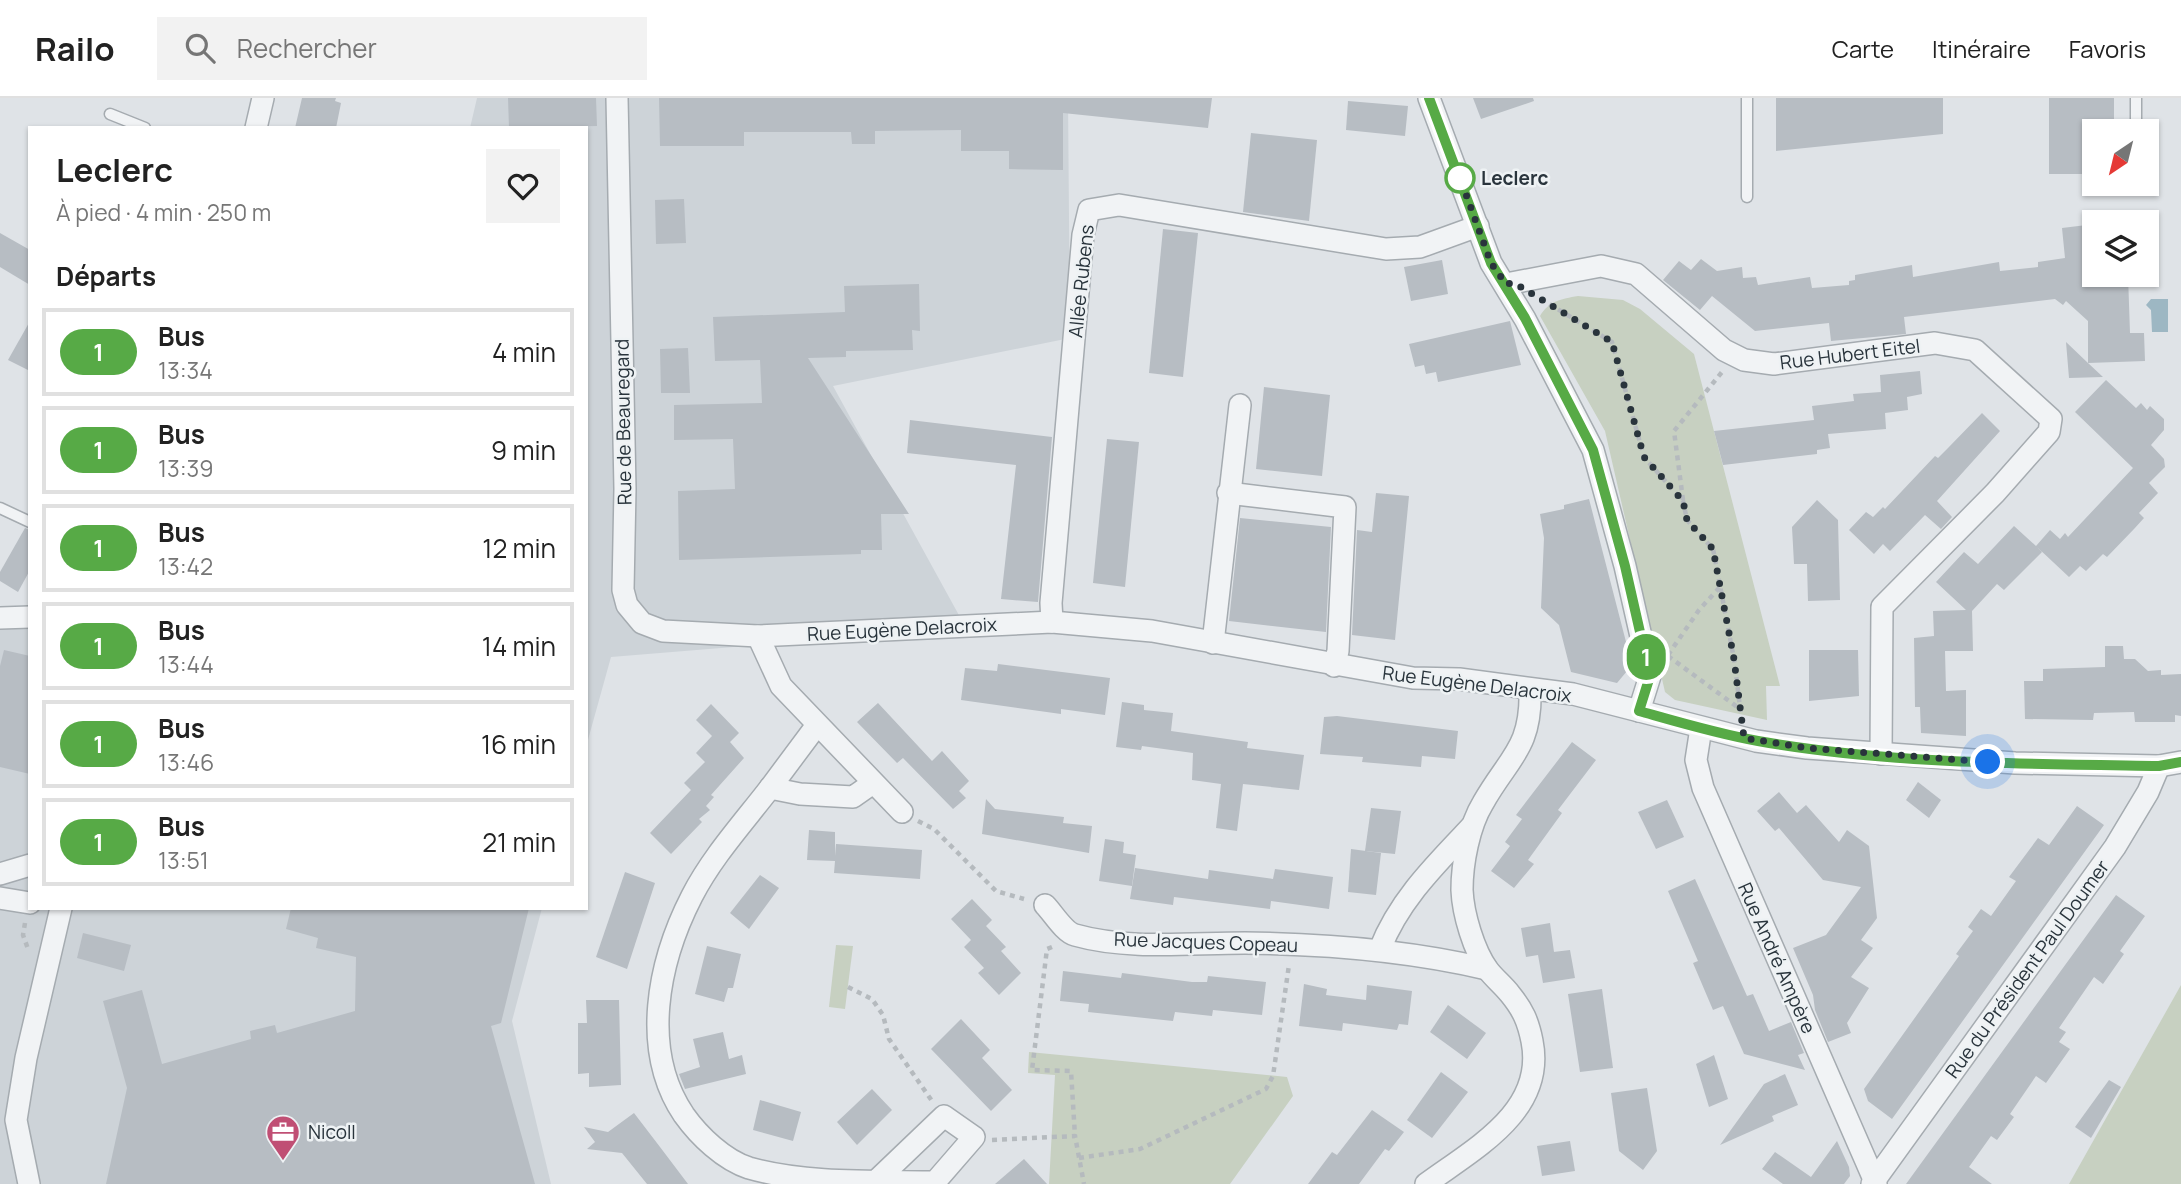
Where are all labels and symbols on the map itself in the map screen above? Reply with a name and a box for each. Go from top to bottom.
north arrow [2082,119,2160,196]
marker: Leclerc [1445,163,1475,193]
place label: Leclerc [1481,165,1548,191]
street label: Allée Rubens [1062,223,1100,339]
street label: Rue Hubert Eitel [1778,332,1922,376]
street label: Rue de Beauregard [609,339,637,505]
street label: Rue Eugène Delacroix [806,611,998,647]
line badge: 1 [1623,634,1669,680]
street label: Rue Eugène Delacroix [1381,660,1573,708]
your location [1970,744,2005,779]
street label: Rue du Président Paul Doumer [1939,855,2115,1083]
street label: Rue André Ampère [1732,878,1822,1038]
street label: Rue Jacques Copeau [1113,926,1299,958]
office icon: Nicoll [264,1113,302,1162]
place label: Nicoll [308,1119,356,1145]

